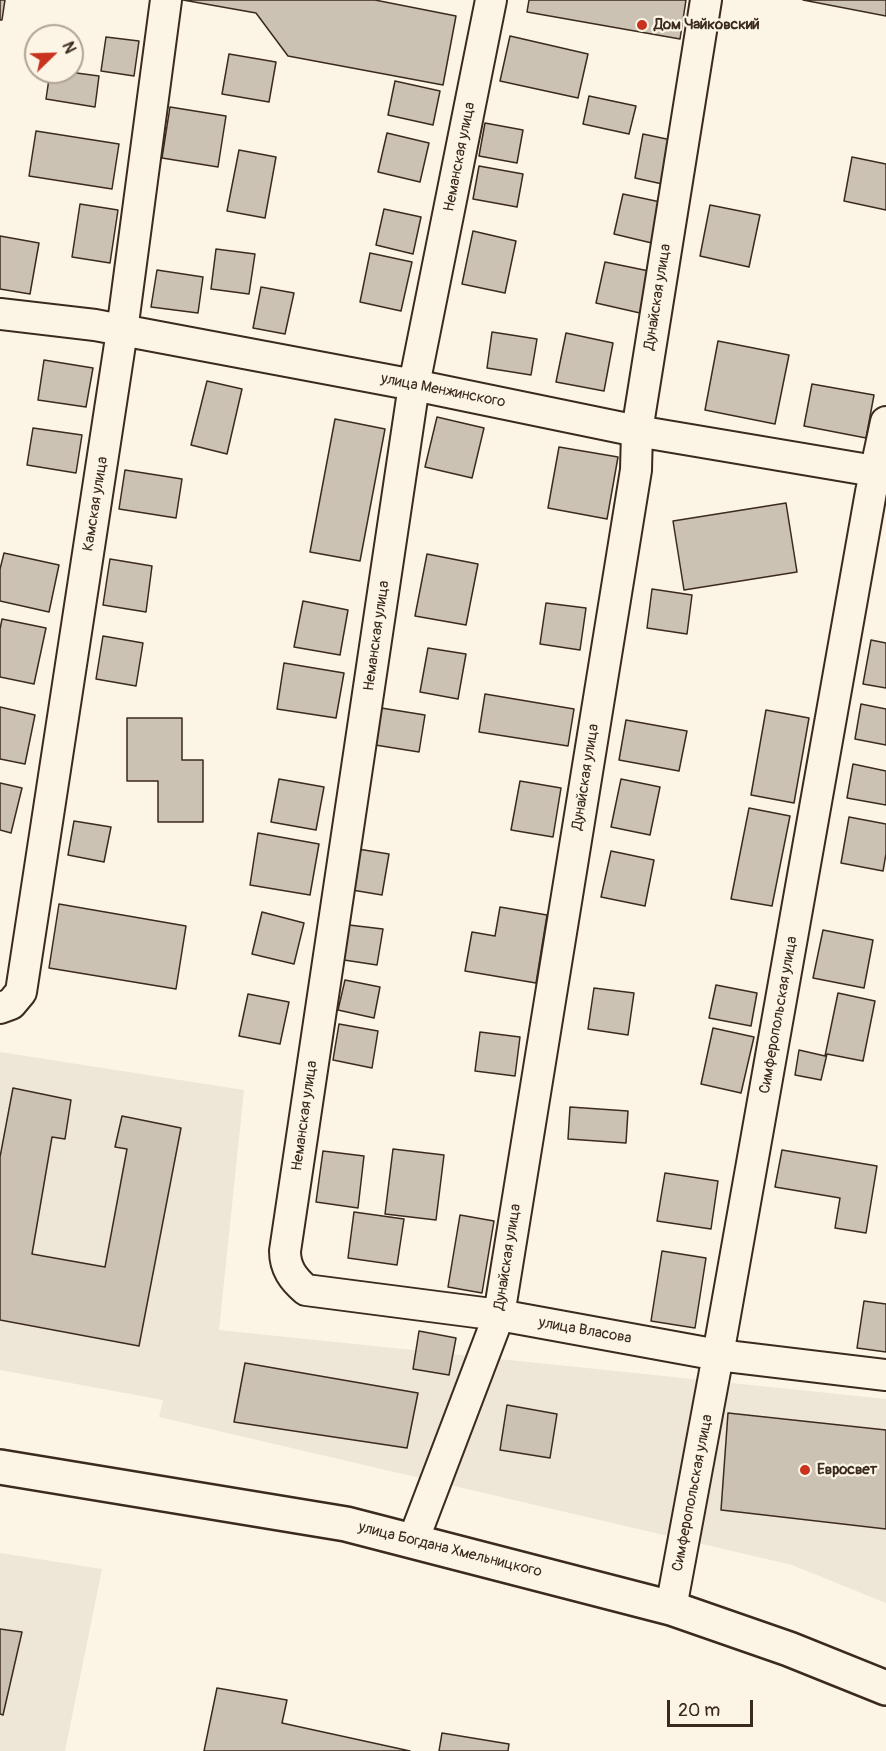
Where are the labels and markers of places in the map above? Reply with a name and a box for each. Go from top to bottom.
place label: Дом Чайковский [654,16,760,34]
marker: Дом Чайковский [635,18,649,32]
place label: Евросвет [817,1461,877,1479]
marker: Евросвет [798,1463,812,1477]

